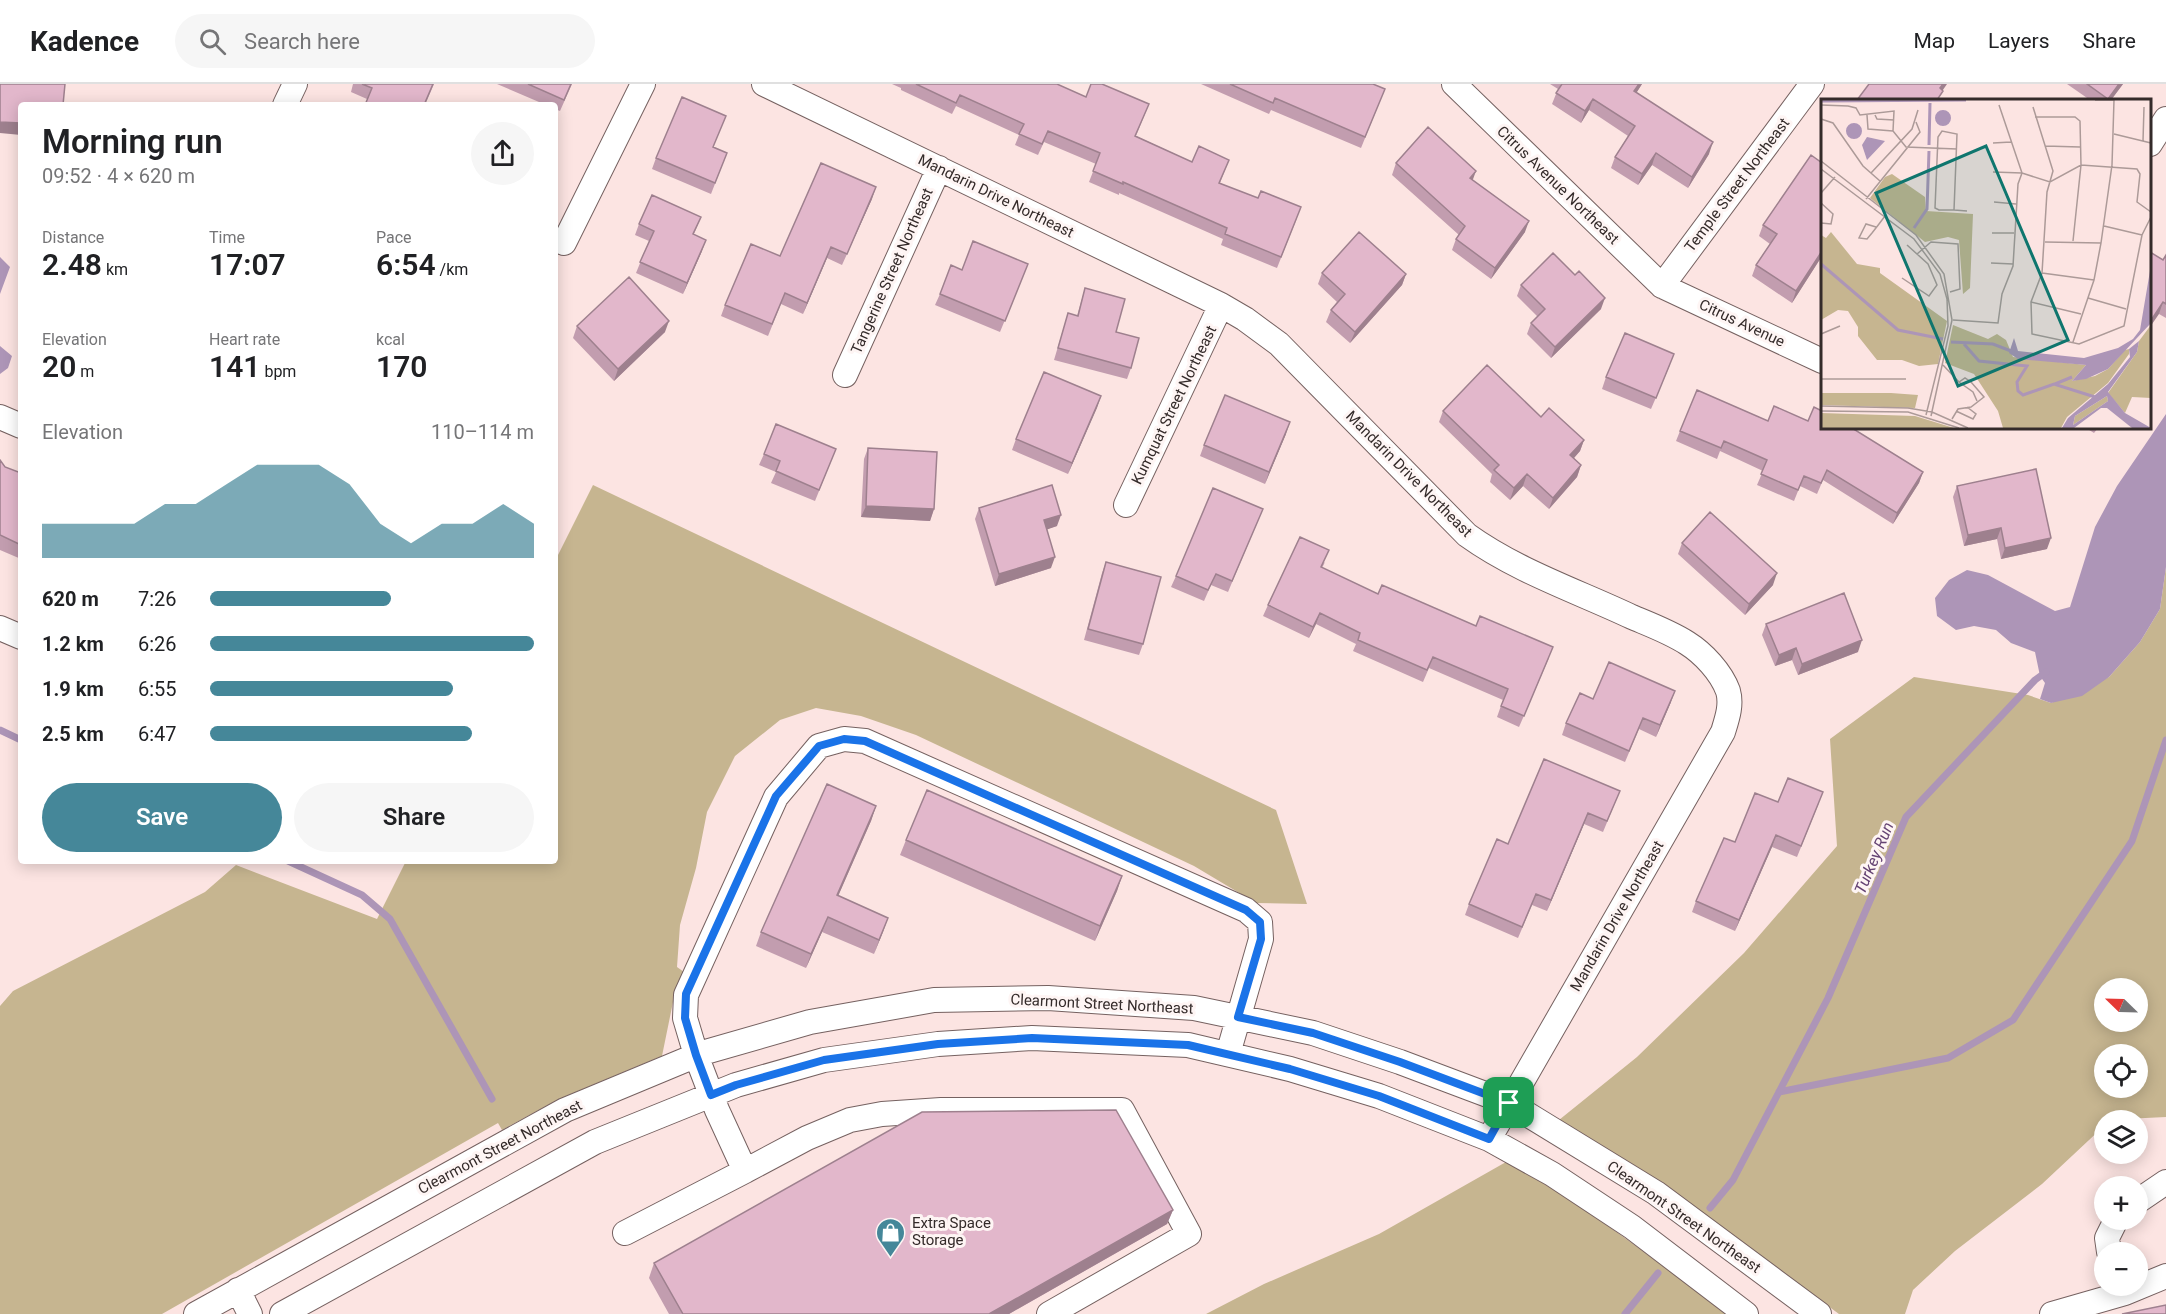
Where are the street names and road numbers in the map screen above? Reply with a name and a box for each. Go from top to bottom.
street label: Temple Street Northeast [1681,114,1793,256]
street label: Citrus Avenue Northeast [1493,122,1623,248]
street label: Mandarin Drive Northeast [915,150,1077,242]
street label: Tangerine Street Northeast [847,185,937,357]
street label: Citrus Avenue [1696,295,1788,351]
street label: Kumquat Street Northeast [1128,323,1220,487]
street label: Mandarin Drive Northeast [1342,407,1476,541]
street label: Mandarin Drive Northeast [1566,837,1668,995]
street label: Clearmont Street Northeast [1010,990,1194,1018]
street label: Clearmont Street Northeast [415,1096,585,1198]
street label: Clearmont Street Northeast [1604,1157,1764,1277]

